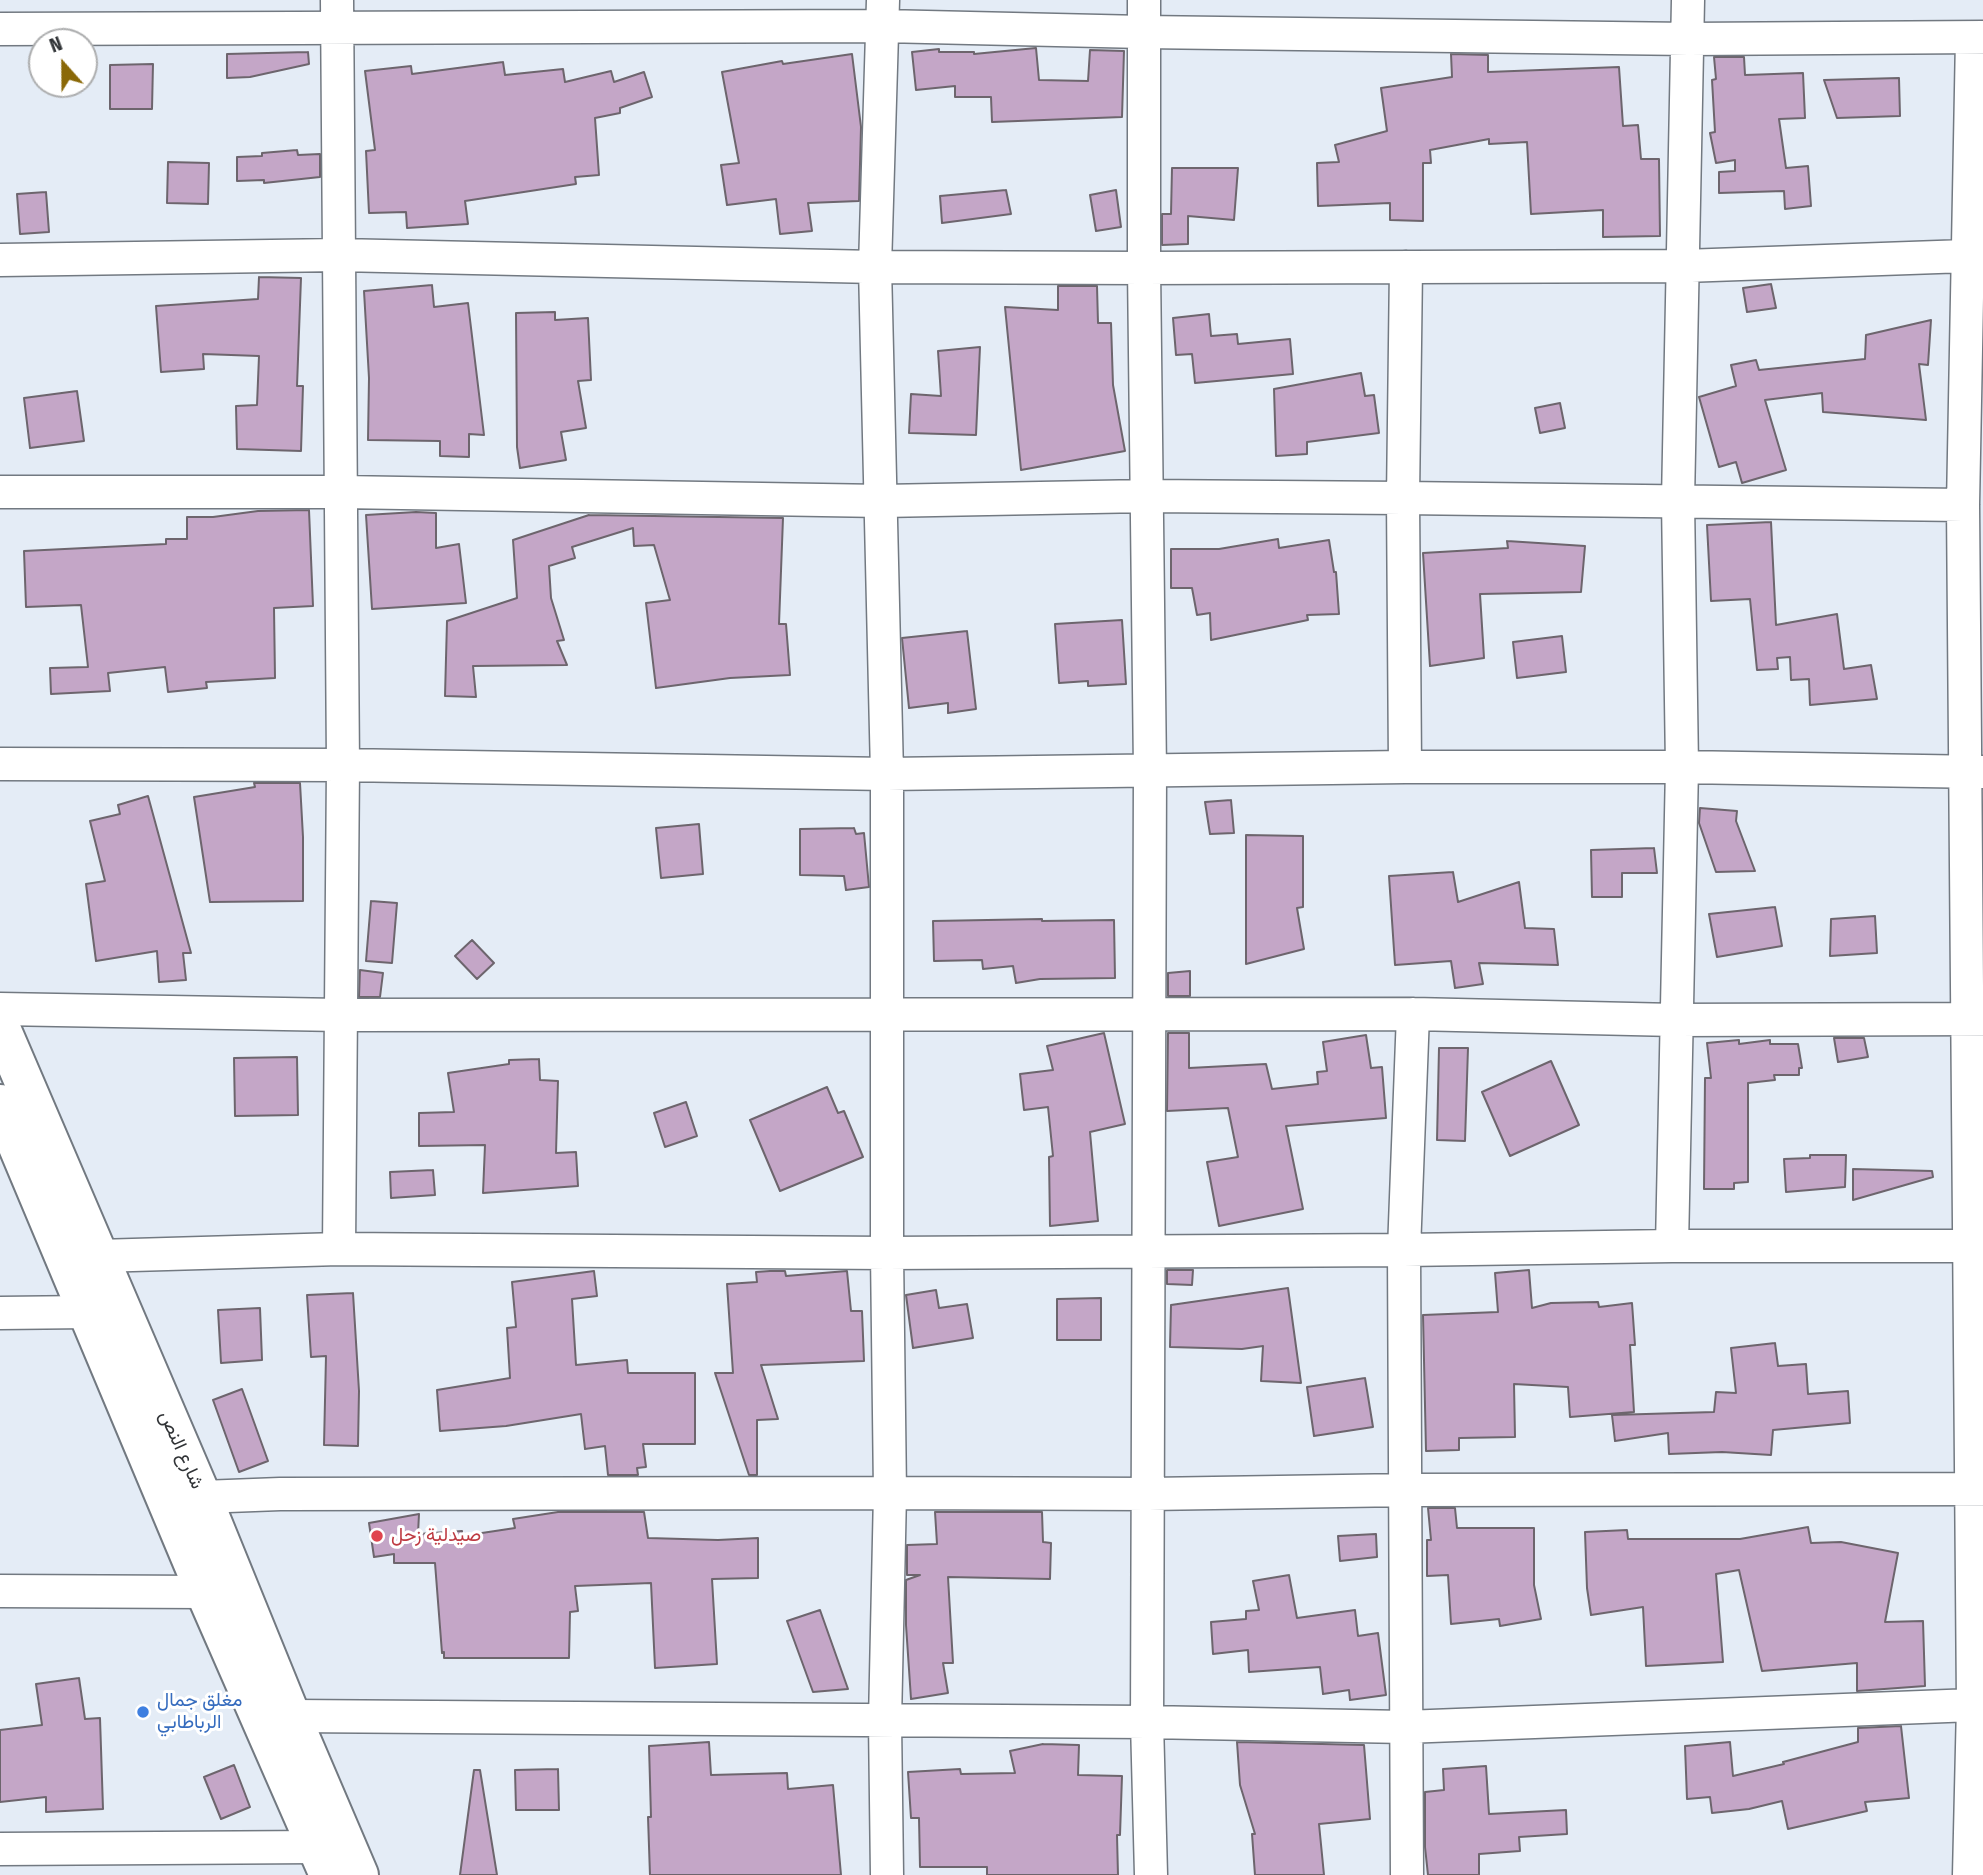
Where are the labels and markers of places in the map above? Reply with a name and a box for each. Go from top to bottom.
place label: صيدلية زحل [391,1525,481,1547]
marker: صيدلية زحل [369,1528,385,1544]
place label: مغلق جمال الرباطابي [157,1690,242,1734]
marker: مغلق جمال الرباطابي [135,1704,151,1720]

